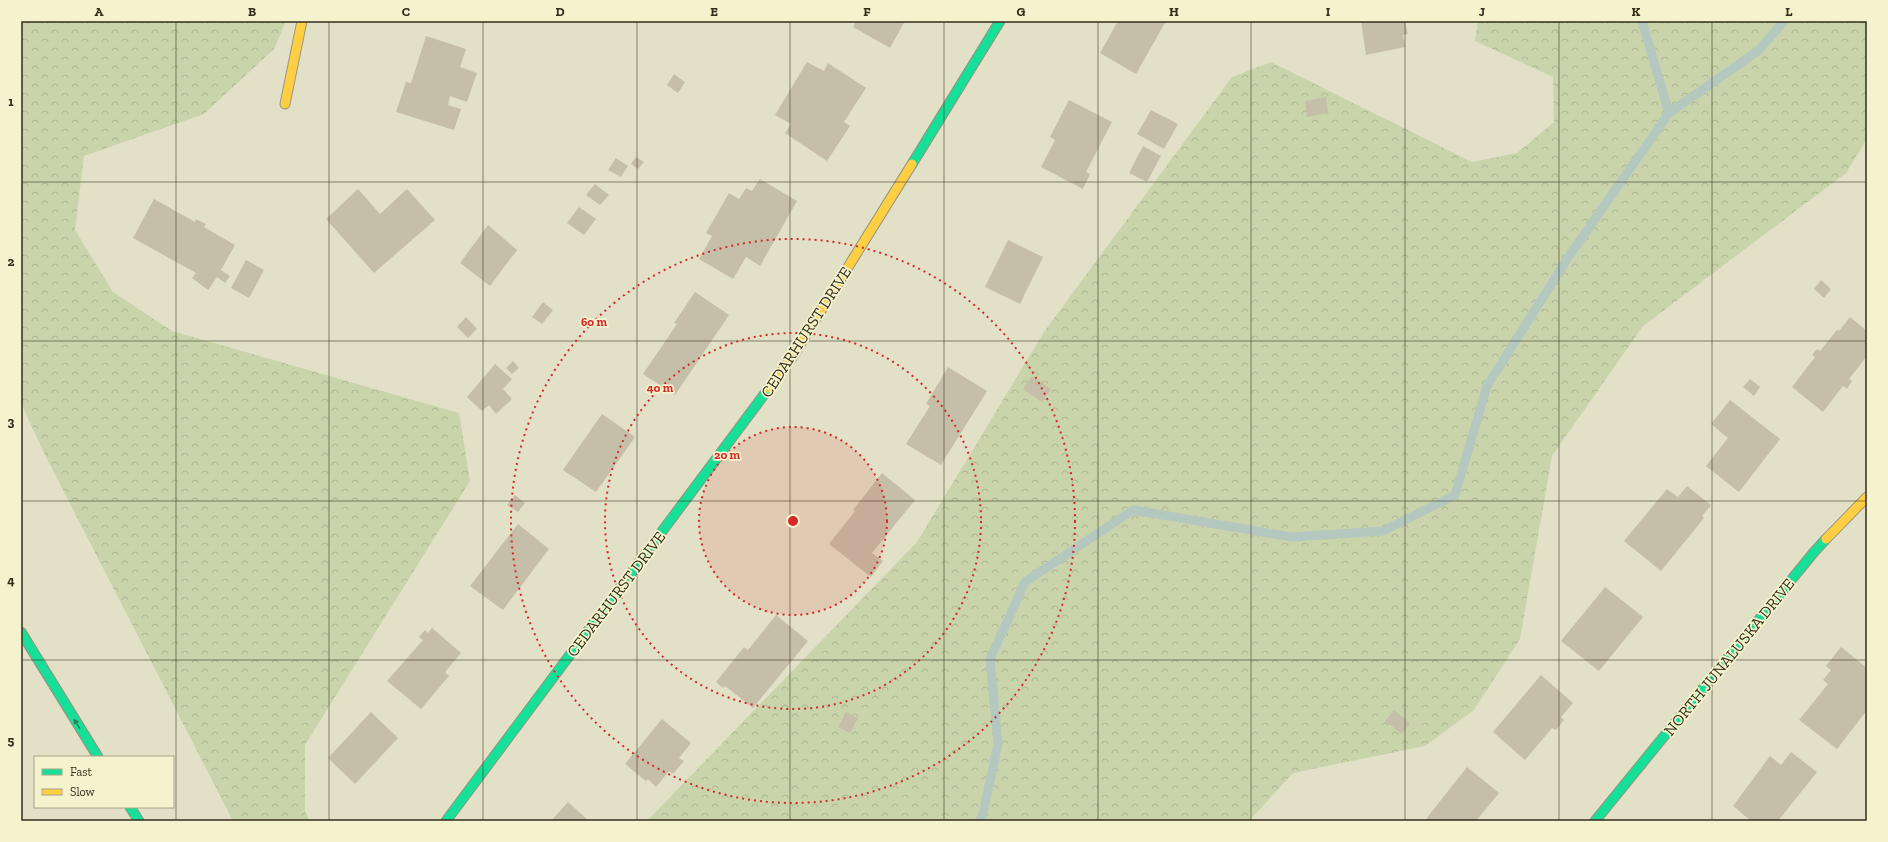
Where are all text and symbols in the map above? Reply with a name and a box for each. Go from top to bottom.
text: A [95,4,104,19]
text: B [248,4,256,19]
text: C [402,4,410,19]
text: D [555,4,565,19]
text: E [710,4,718,19]
text: F [863,4,871,19]
text: G [1017,4,1026,19]
text: H [1169,4,1179,19]
text: I [1326,4,1331,19]
text: J [1479,4,1485,19]
text: K [1632,4,1641,19]
text: L [1785,4,1793,19]
text: 1 [8,94,14,109]
text: 2 [8,254,15,269]
street label: CEDARHURST DRIVE [757,263,855,401]
text: 60 m [581,315,608,329]
text: 40 m [647,381,674,395]
text: 3 [8,414,15,429]
text: 20 m [714,448,741,462]
centre of rings [786,514,800,528]
street label: CEDARHURST DRIVE [563,528,669,660]
text: 4 [7,573,15,588]
street label: NORTH JUNALUSKA DRIVE [1660,575,1798,739]
one-way arrow [74,718,81,730]
text: 5 [8,733,15,748]
legend [34,756,174,808]
text: Fast [70,765,93,779]
text: Slow [70,785,96,799]

